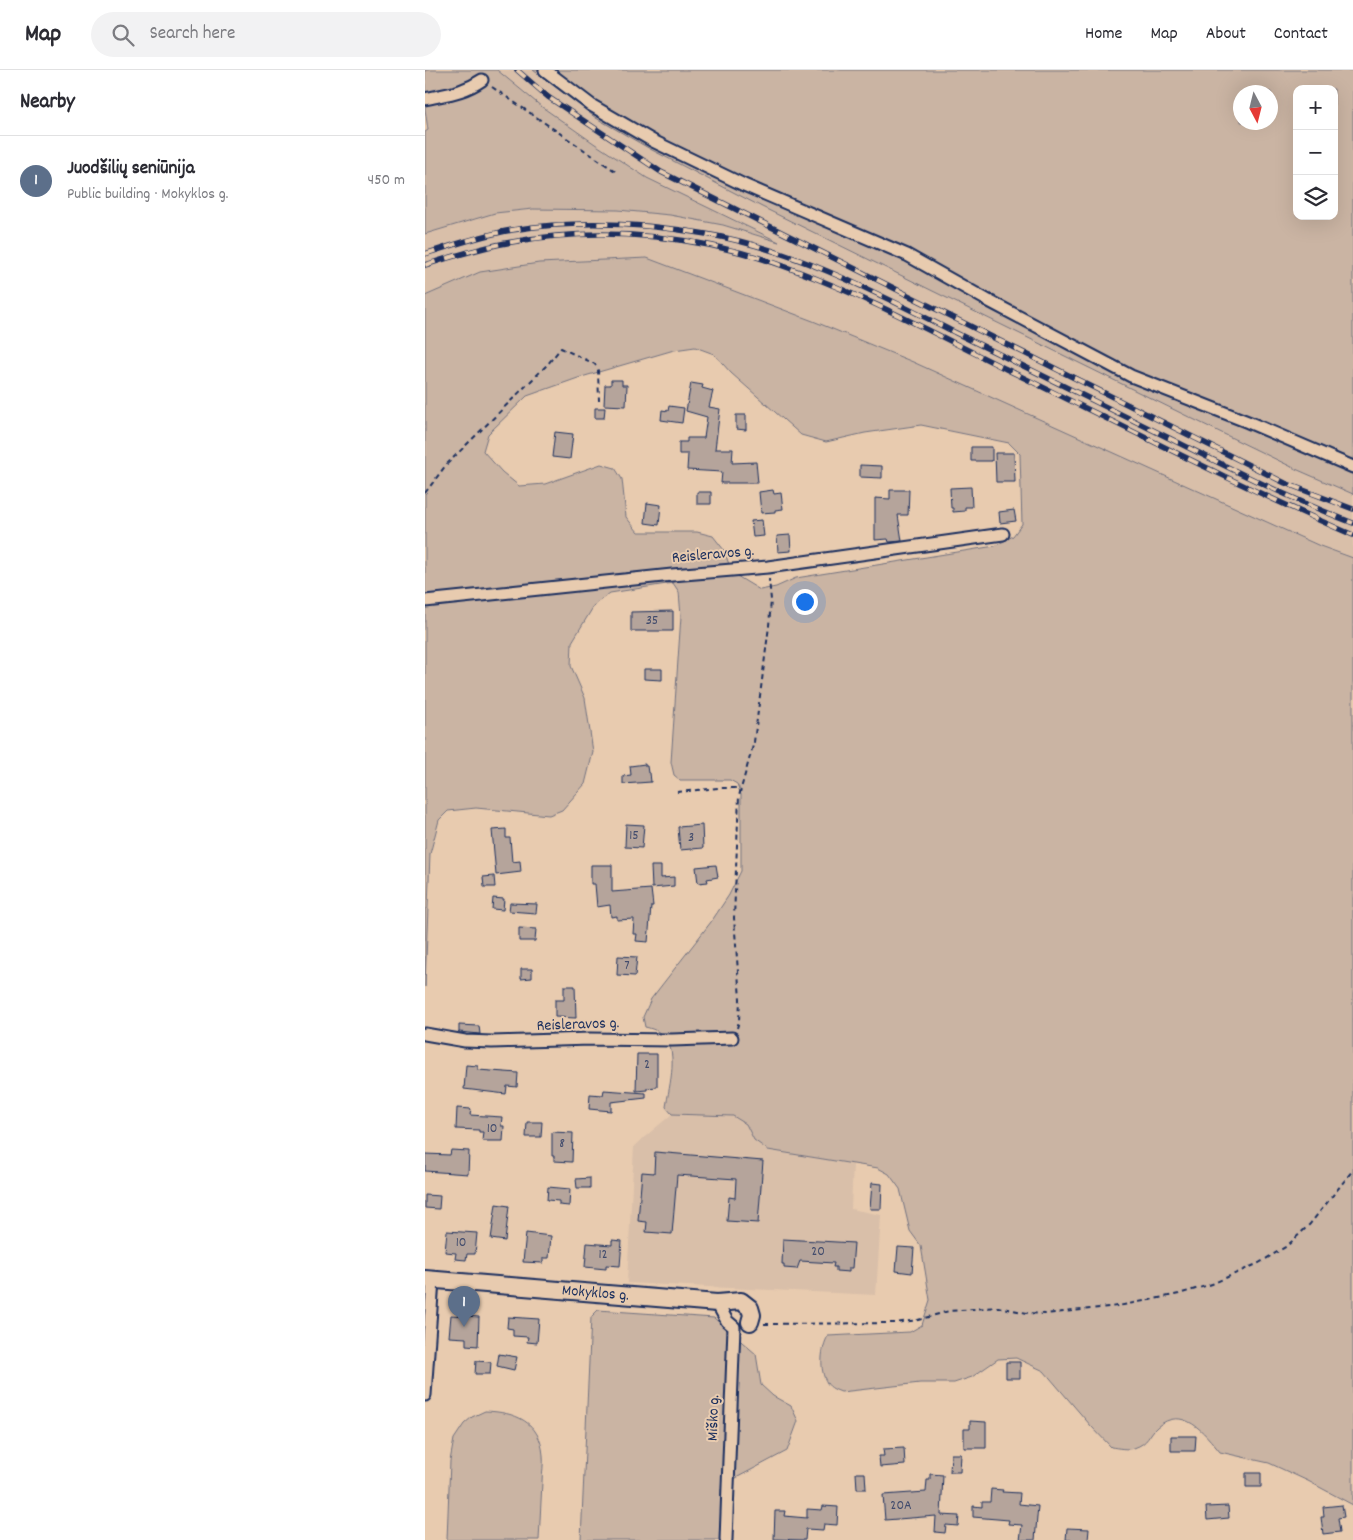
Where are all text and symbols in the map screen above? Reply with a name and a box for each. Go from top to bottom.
search box [91,12,441,57]
text: Map [25,18,61,52]
icon: search [109,21,137,49]
text: Search here [149,21,235,48]
text: Home [1085,22,1122,47]
text: Map [1150,22,1178,47]
text: About [1206,22,1246,47]
text: Contact [1274,22,1328,47]
north arrow [1233,85,1278,130]
map controls [1293,85,1338,220]
button: + [1293,85,1338,130]
text: Nearby [20,88,75,118]
button: − [1293,130,1338,175]
text: Juodšilių seniūnija [67,156,195,183]
text: 1 [34,169,38,192]
text: 450 m [368,169,405,192]
button: layers [1293,175,1338,220]
text: Public building · Mokyklos g. [67,183,228,206]
street label: Reisleravos g. [671,540,755,570]
your location [792,589,818,615]
house number: 35 [646,611,658,631]
house number: 15 [629,826,639,846]
house number: 3 [688,828,694,848]
house number: 7 [624,956,630,976]
street label: Reisleravos g. [536,1012,620,1038]
house number: 2 [644,1055,650,1075]
house number: 10 [487,1119,497,1139]
house number: 8 [559,1134,565,1154]
house number: 10 [456,1233,466,1253]
house number: 20 [811,1242,825,1262]
house number: 12 [598,1245,608,1265]
street label: Mokyklos g. [561,1279,630,1307]
pin: 1 [448,1286,480,1327]
street label: Miško g. [702,1394,726,1442]
house number: 20A [890,1496,912,1516]

